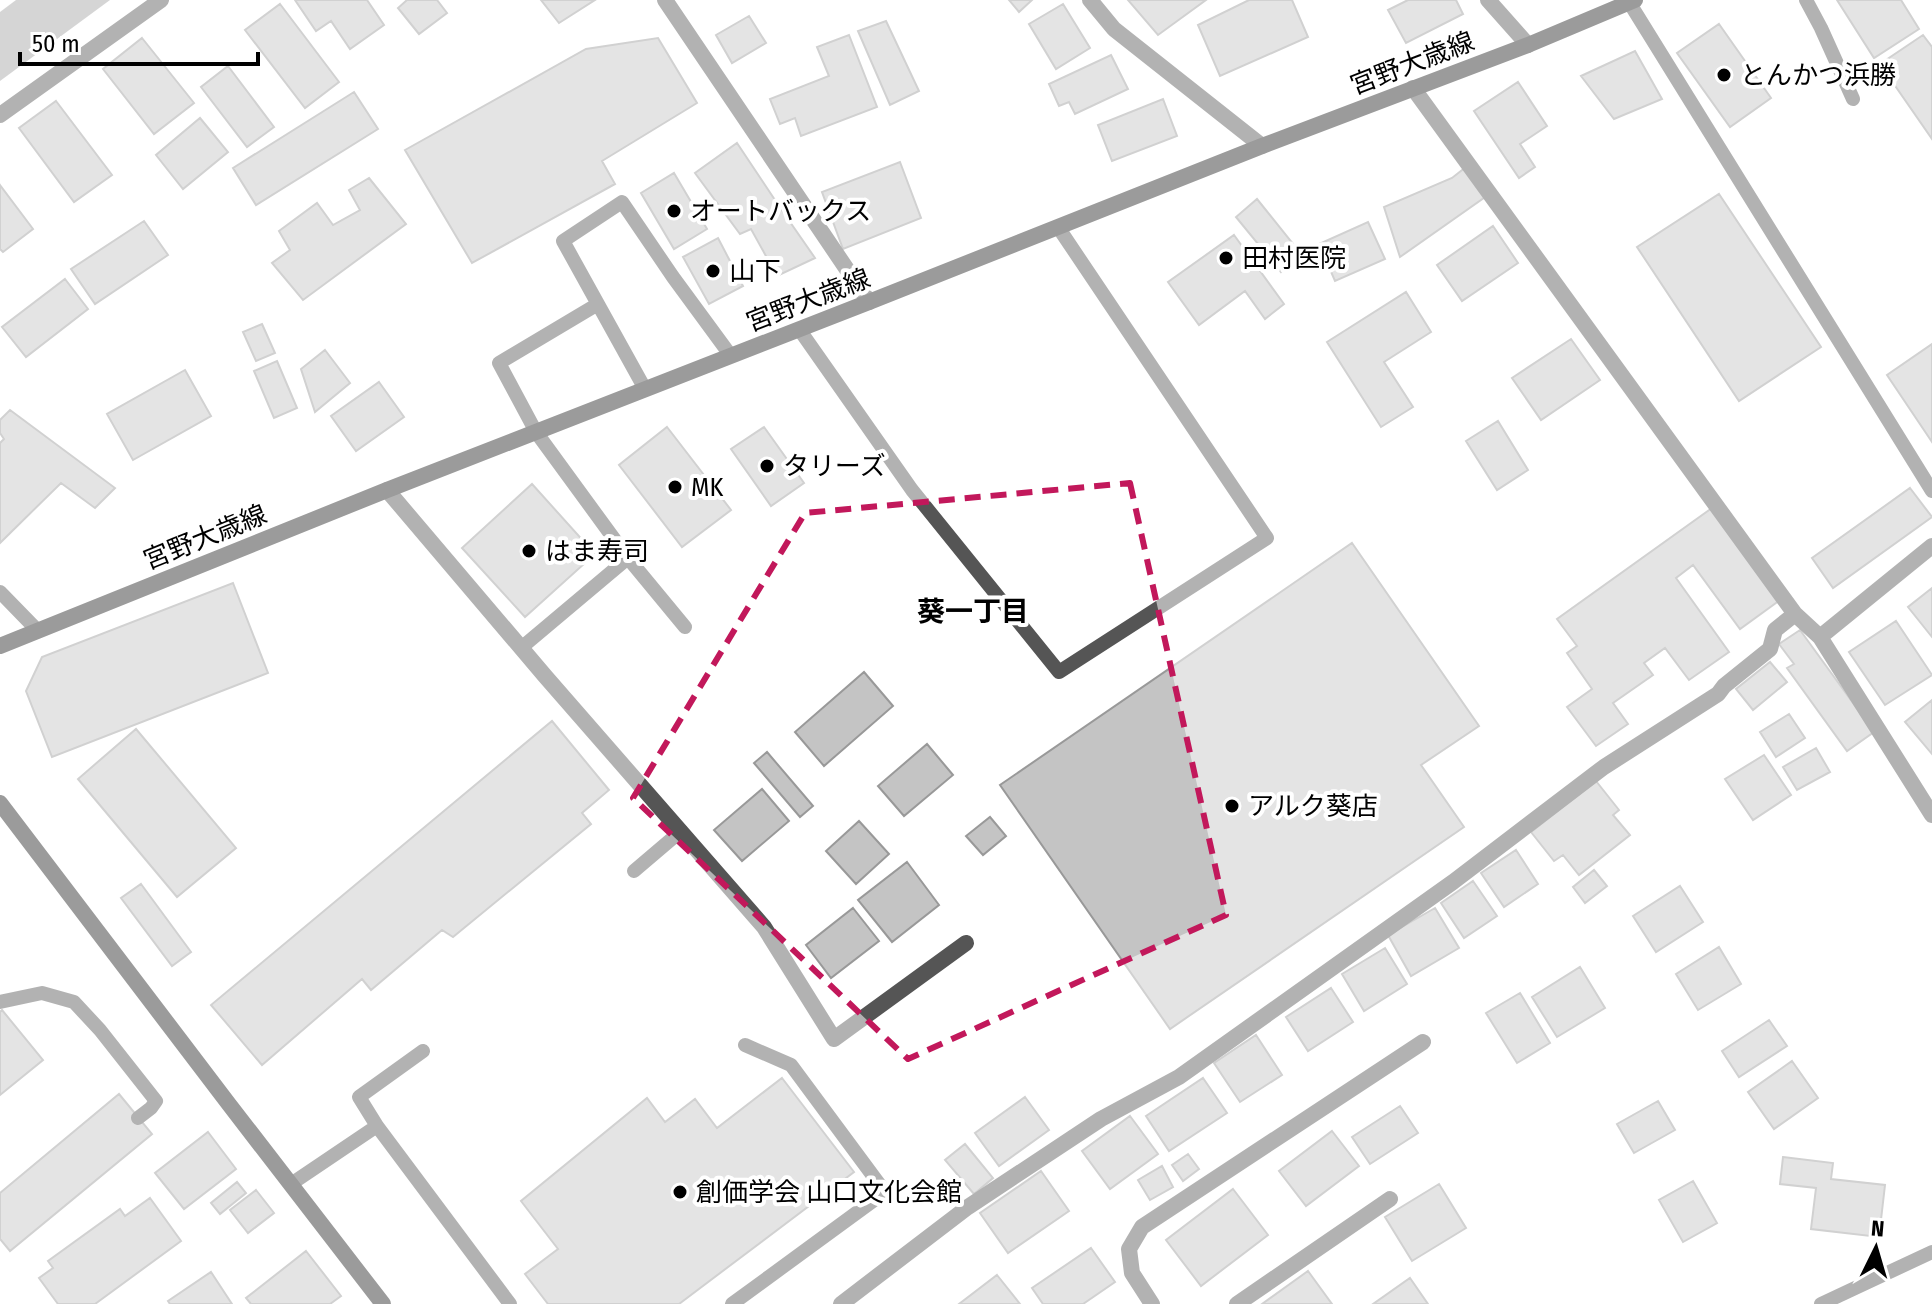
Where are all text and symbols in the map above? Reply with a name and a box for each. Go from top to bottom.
scale bar [20,16,258,66]
street label: 宮野大歳線 [1346,26,1478,101]
text: 50 m [32,30,80,58]
place label: とんかつ浜勝 [1740,60,1896,91]
marker: とんかつ浜勝 [1715,66,1733,84]
place label: オートバックス [690,196,871,227]
marker: オートバックス [665,202,683,220]
place label: 田村医院 [1242,243,1346,274]
marker: 田村医院 [1217,249,1235,267]
place label: 山下 [729,256,781,287]
marker: 山下 [704,262,722,280]
street label: 宮野大歳線 [742,263,874,338]
place label: タリーズ [783,451,886,482]
marker: タリーズ [758,457,776,475]
place label: MK [691,472,723,503]
marker: MK [666,478,684,496]
street label: 宮野大歳線 [139,499,271,576]
place label: はま寿司 [545,536,649,567]
marker: はま寿司 [520,542,538,560]
district label: 葵一丁目 [917,595,1029,628]
place label: アルク葵店 [1248,791,1378,822]
marker: アルク葵店 [1223,797,1241,815]
place label: 創価学会 山口文化会館 [696,1177,962,1208]
marker: 創価学会 山口文化会館 [671,1183,689,1201]
north arrow [1836,1208,1916,1288]
text: N [1870,1215,1885,1243]

